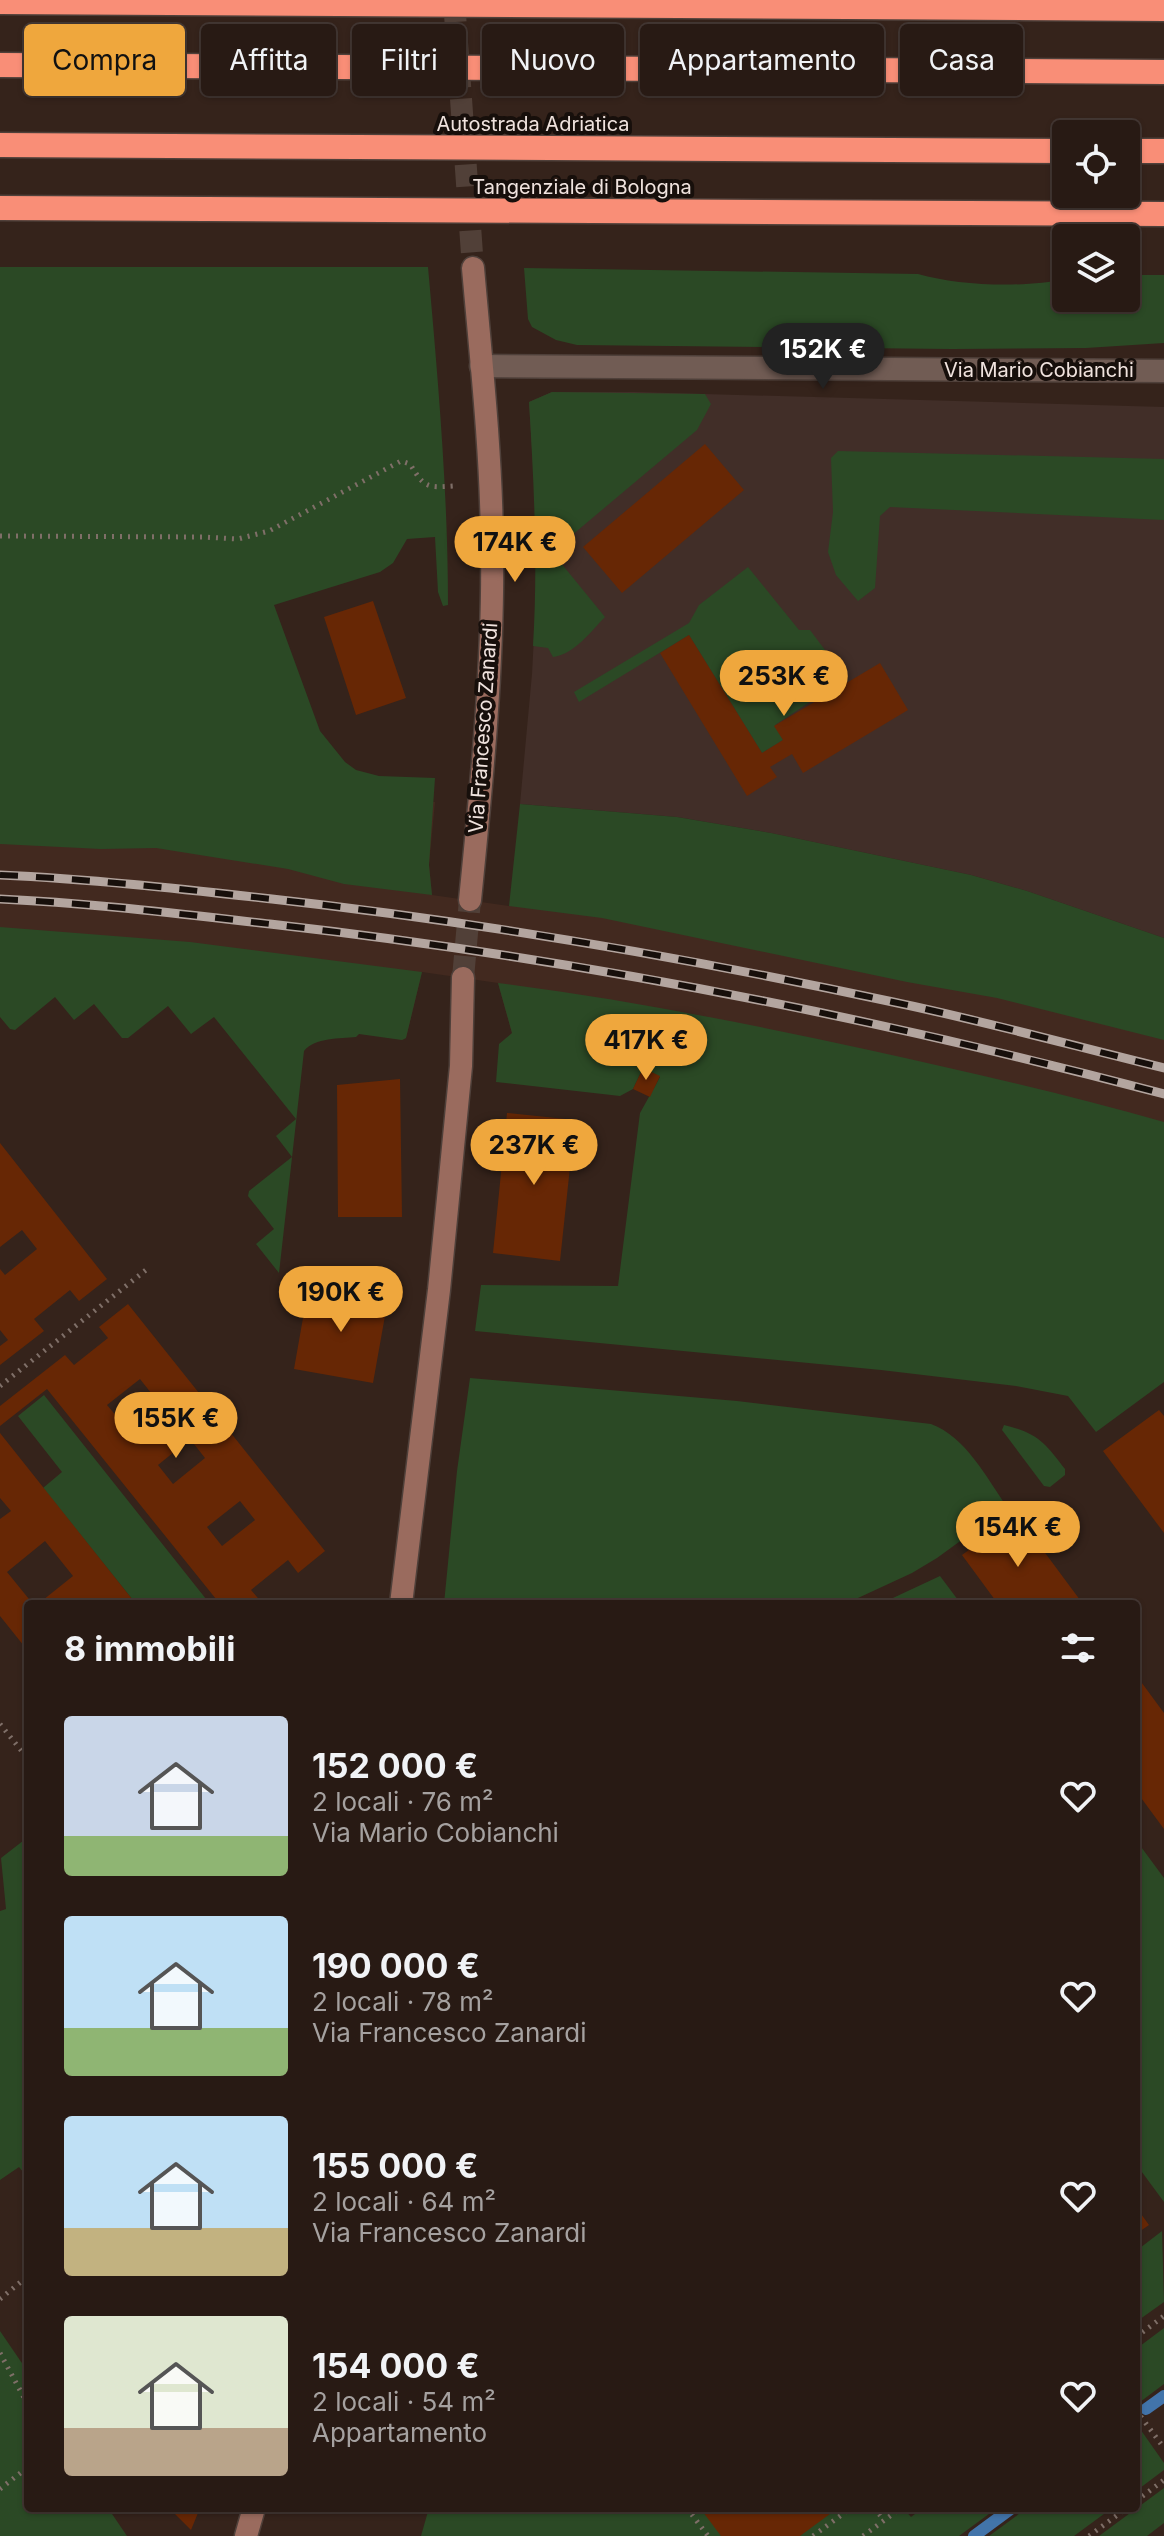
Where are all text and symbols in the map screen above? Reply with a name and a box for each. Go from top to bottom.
chip: Compra [24,24,185,96]
chip: Affitta [201,24,336,96]
chip: Filtri [352,24,466,96]
chip: Nuovo [482,24,624,96]
chip: Appartamento [640,24,884,96]
chip: Casa [900,24,1023,96]
street label: Autostrada Adriatica [436,112,630,136]
map controls [1052,120,1140,312]
button: locate [1052,120,1140,208]
street label: Tangenziale di Bologna [472,175,692,199]
button: layers [1052,224,1140,312]
pin: 152K € [758,323,888,391]
text: 152K € [780,333,866,364]
street label: Via Mario Cobianchi [944,358,1134,382]
pin: 174K € [450,516,580,584]
text: 174K € [472,526,558,557]
street label: Via Francesco Zanardi [464,622,502,834]
pin: 253K € [719,650,849,718]
text: 253K € [738,660,830,691]
pin: 417K € [581,1014,711,1082]
text: 417K € [603,1024,689,1055]
pin: 237K € [469,1119,599,1187]
text: 237K € [489,1129,579,1160]
pin: 190K € [276,1266,406,1334]
text: 190K € [297,1276,385,1307]
pin: 155K € [111,1392,241,1460]
text: 155K € [132,1402,220,1433]
pin: 154K € [953,1501,1083,1569]
text: 154K € [974,1511,1062,1542]
icon: filters [1056,1626,1100,1670]
text: 8 immobili [64,1628,235,1669]
text: 152 000 € [312,1745,478,1786]
icon: home [128,1748,224,1844]
icon: heart [1056,1774,1100,1818]
text: 2 locali · 76 m² [312,1786,493,1817]
text: Via Mario Cobianchi [312,1817,559,1848]
text: 190 000 € [312,1945,480,1986]
icon: home [128,1948,224,2044]
icon: heart [1056,1974,1100,2018]
text: 2 locali · 78 m² [312,1986,493,2017]
text: Via Francesco Zanardi [312,2017,586,2048]
text: 155 000 € [312,2145,478,2186]
icon: home [128,2148,224,2244]
icon: heart [1056,2174,1100,2218]
text: 2 locali · 64 m² [312,2186,496,2217]
text: Via Francesco Zanardi [312,2217,586,2248]
text: 154 000 € [312,2345,480,2386]
icon: home [128,2348,224,2444]
icon: heart [1056,2374,1100,2418]
text: 2 locali · 54 m² [312,2386,496,2417]
text: Appartamento [312,2417,487,2448]

